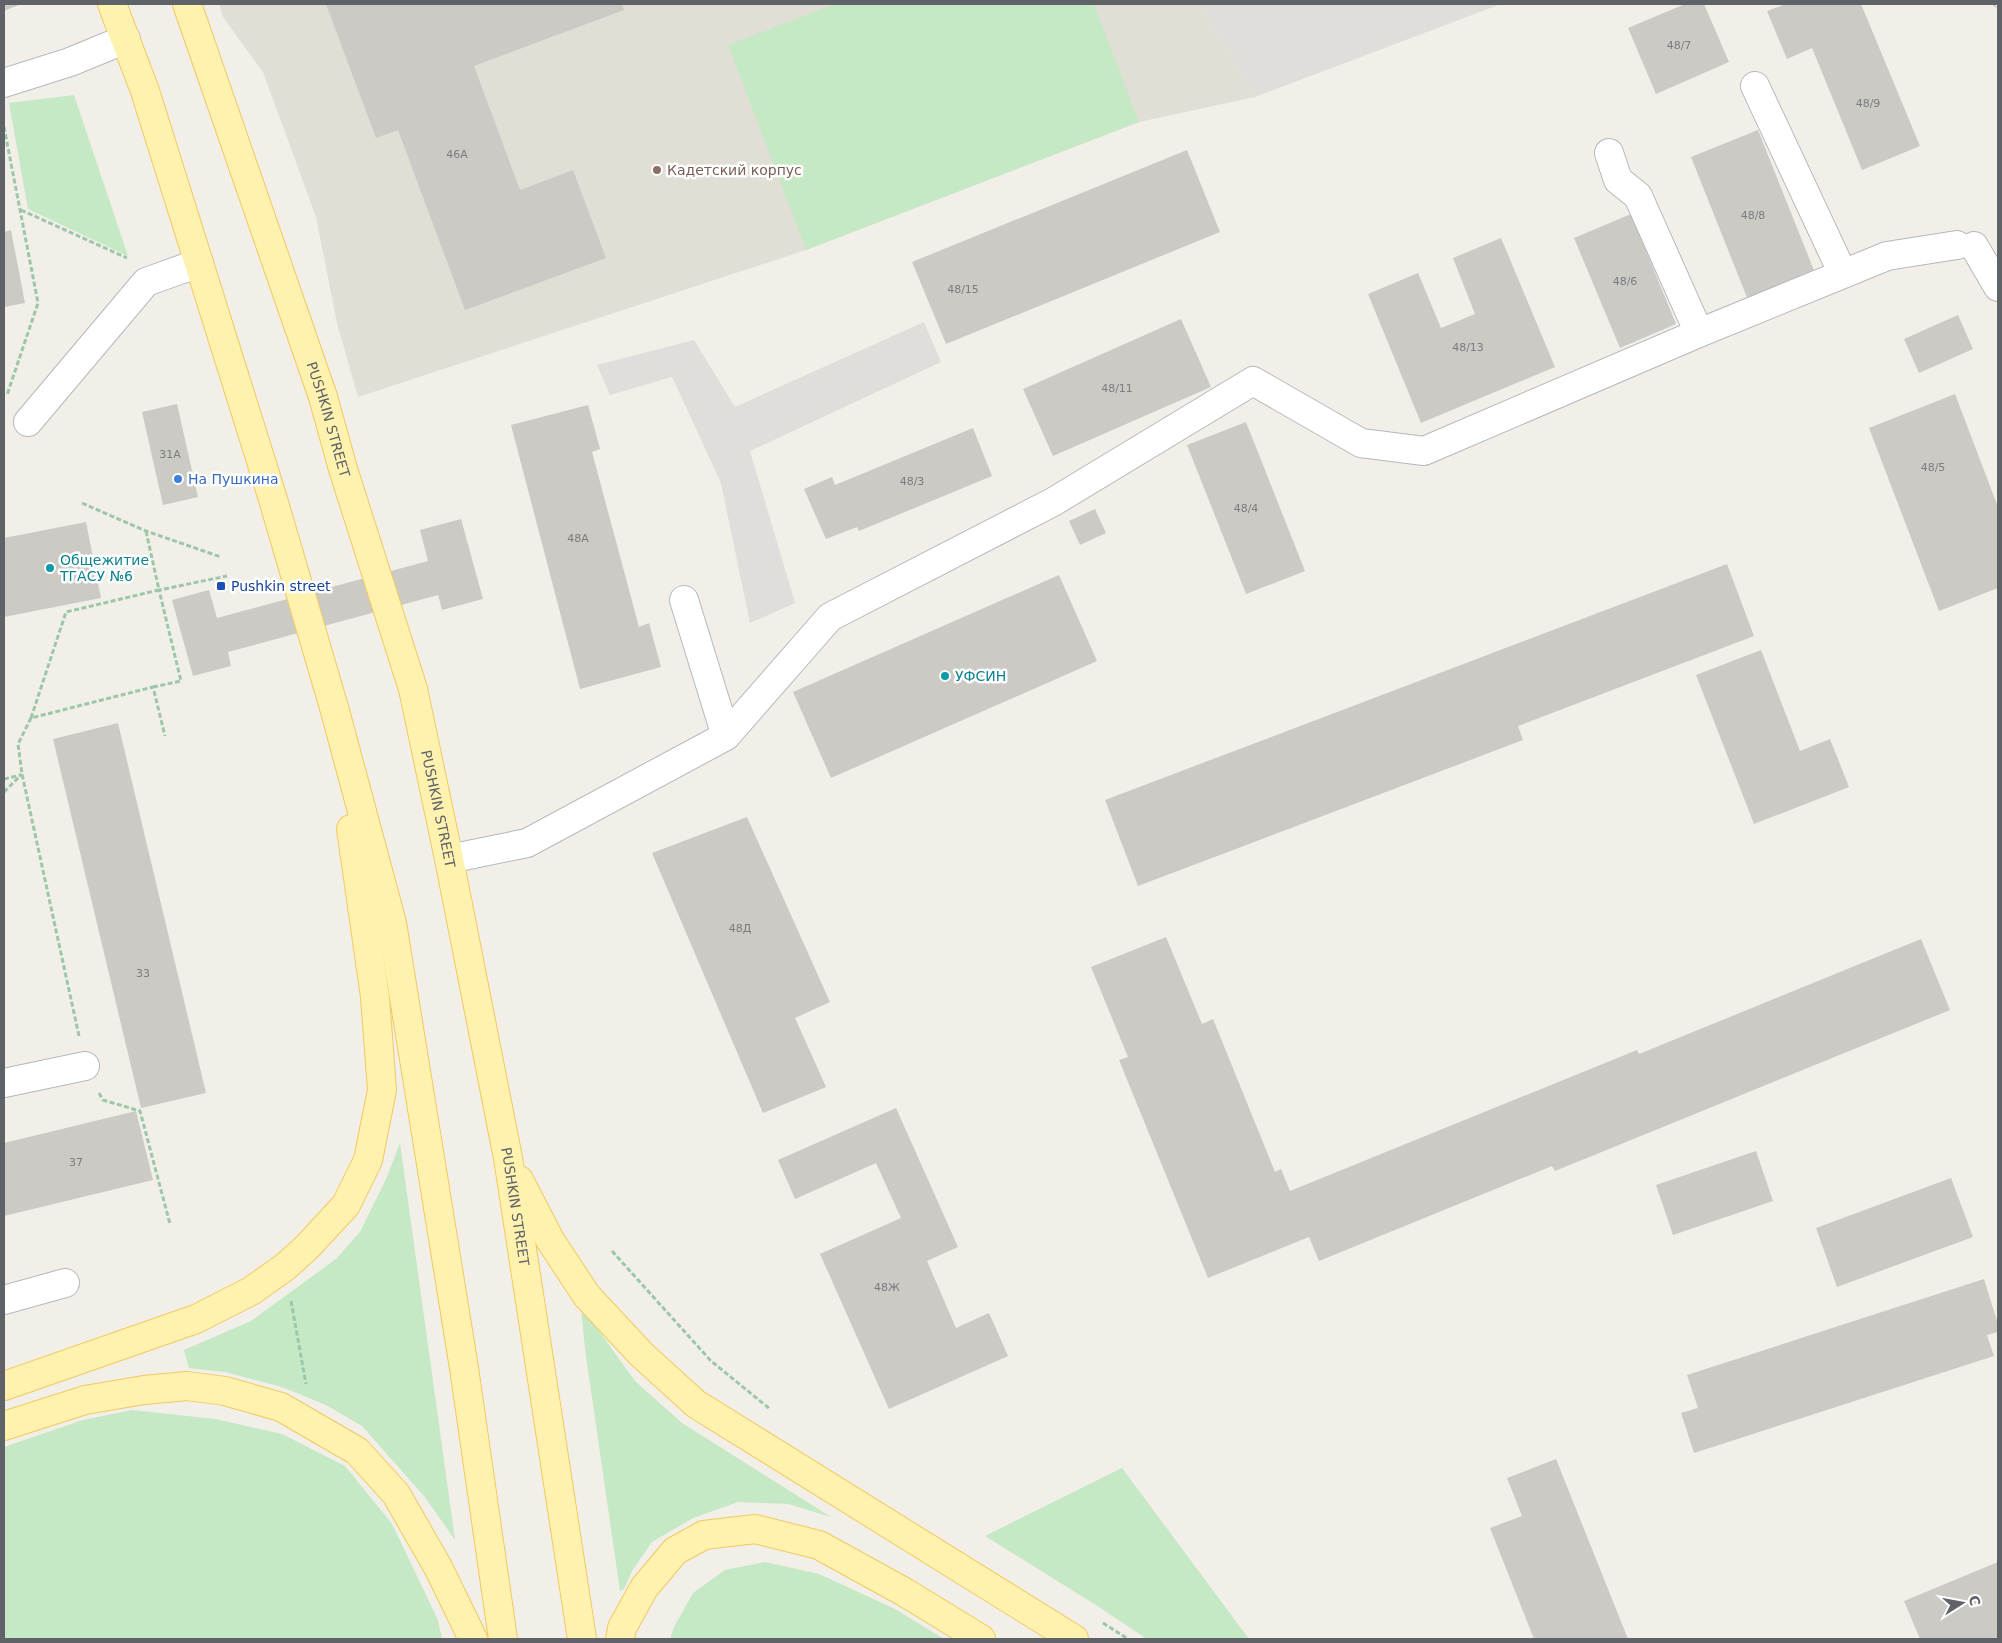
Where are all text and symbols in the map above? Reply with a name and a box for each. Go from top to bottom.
house number: 48/7 [1667,39,1691,52]
house number: 48/9 [1856,97,1880,110]
house number: 46А [446,148,468,161]
place label: Кадетский корпус [667,162,802,178]
marker: Кадетский корпус [651,164,663,176]
house number: 48/8 [1741,209,1765,222]
house number: 48/6 [1613,275,1637,288]
house number: 48/15 [947,283,979,296]
house number: 48/13 [1452,341,1484,354]
street label: PUSHKIN STREET [303,360,353,480]
house number: 48/11 [1101,382,1133,395]
house number: 31А [159,448,181,461]
house number: 48/5 [1921,461,1945,474]
place label: На Пушкина [188,471,278,487]
marker: На Пушкина [172,473,184,485]
house number: 48/3 [900,475,924,488]
house number: 48/4 [1234,502,1258,515]
house number: 48А [567,532,589,545]
place label: Общежитие ТГАСУ №6 [59,552,149,584]
marker: Общежитие ТГАСУ №6 [44,562,56,574]
place label: Pushkin street [231,578,331,594]
marker: Pushkin street [215,580,227,592]
place label: УФСИН [955,668,1006,684]
marker: УФСИН [939,670,951,682]
street label: PUSHKIN STREET [418,749,459,870]
house number: 48Д [729,922,752,935]
house number: 33 [136,967,150,980]
street label: PUSHKIN STREET [498,1146,533,1267]
house number: 37 [69,1156,83,1169]
house number: 48Ж [874,1281,900,1294]
north arrow [1937,1578,1987,1628]
text: С [1966,1594,1984,1607]

